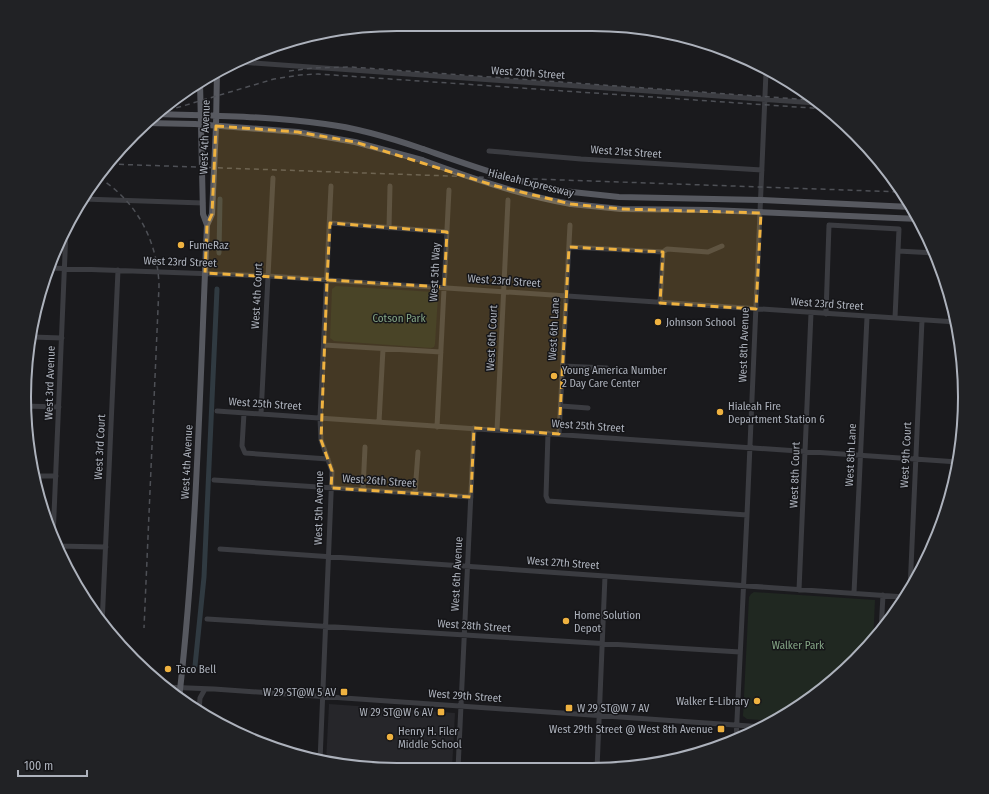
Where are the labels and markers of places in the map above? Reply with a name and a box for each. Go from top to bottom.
place label: FumeRaz [189,239,229,252]
marker: FumeRaz [176,240,186,250]
place label: Johnson School [666,316,736,329]
marker: Johnson School [653,317,663,327]
place label: Young America Number 2 Day Care Center [562,364,667,390]
marker: Young America Number 2 Day Care Center [549,371,559,381]
place label: Hialeah Fire Department Station 6 [728,400,825,426]
marker: Hialeah Fire Department Station 6 [715,407,725,417]
place label: Home Solution Depot [574,609,641,635]
marker: Home Solution Depot [561,616,571,626]
place label: Taco Bell [176,663,216,676]
marker: Taco Bell [163,664,173,674]
place label: W 29 ST@W 5 AV [263,686,336,699]
marker: W 29 ST@W 5 AV [339,687,349,697]
place label: Walker E-Library [676,695,749,708]
marker: Walker E-Library [752,696,762,706]
place label: W 29 ST@W 7 AV [577,702,650,715]
marker: W 29 ST@W 7 AV [564,703,574,713]
place label: W 29 ST@W 6 AV [360,706,433,719]
marker: W 29 ST@W 6 AV [436,707,446,717]
place label: West 29th Street @ West 8th Avenue [549,723,713,736]
marker: West 29th Street @ West 8th Avenue [716,724,726,734]
place label: Henry H. Filer Middle School [398,725,462,751]
marker: Henry H. Filer Middle School [385,732,395,742]

